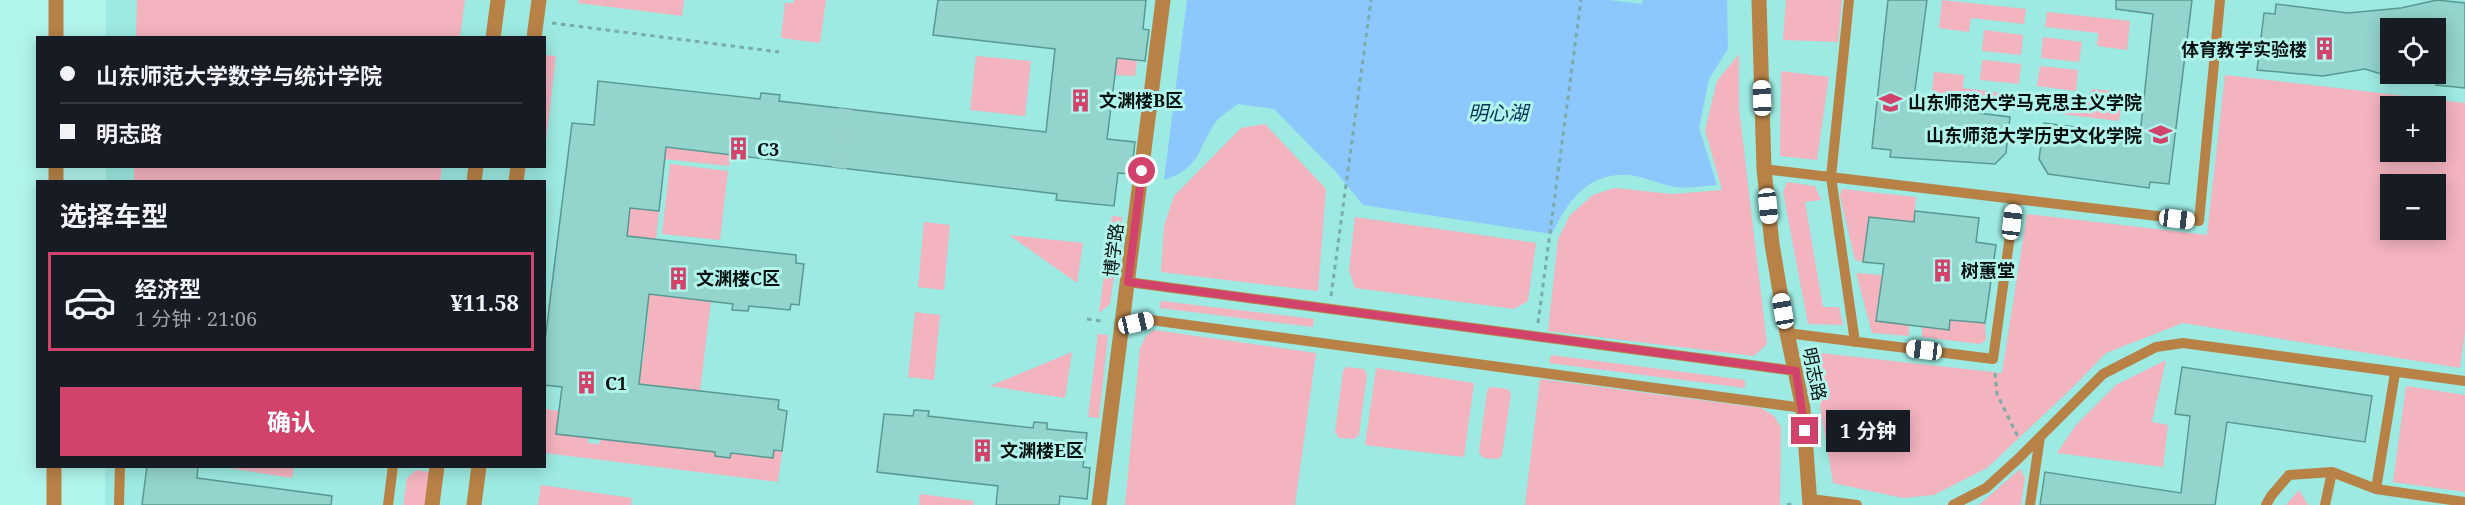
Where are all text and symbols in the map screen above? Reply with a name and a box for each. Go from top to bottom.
map controls [2380,18,2446,240]
button: locate [2380,18,2446,84]
building icon: 体育教学实验楼 [2312,36,2338,62]
place label: 体育教学实验楼 [2181,37,2307,61]
text: 山东师范大学数学与统计学院 [96,60,382,90]
car [1752,80,1772,116]
building icon: 文渊楼B区 [1068,87,1094,113]
place label: 文渊楼B区 [1099,88,1183,112]
school or university icon: 山东师范大学马克思主义学院 [1877,89,1903,115]
place label: 山东师范大学马克思主义学院 [1908,90,2142,114]
button: + [2380,96,2446,162]
water label: 明心湖 [1468,99,1531,126]
text: 明志路 [96,118,162,148]
school or university icon: 山东师范大学历史文化学院 [2147,122,2173,148]
place label: 山东师范大学历史文化学院 [1926,123,2142,147]
building icon: C3 [726,136,752,162]
place label: C3 [757,137,779,161]
route start [1128,157,1155,184]
button: − [2380,174,2446,240]
car [1757,187,1779,225]
text: 选择车型 [60,197,168,234]
car [2001,203,2023,241]
car [2158,208,2196,230]
street label: 博学路 [1098,222,1128,278]
building icon: 树蕙堂 [1930,257,1956,283]
place label: 树蕙堂 [1961,258,2015,282]
building icon: 文渊楼C区 [665,265,691,291]
place label: 文渊楼C区 [696,266,780,290]
text: 经济型 [135,273,201,303]
icon: car [63,275,117,329]
text: ¥11.58 [450,287,519,317]
car [1771,292,1795,330]
text: 1 分钟 · 21:06 [135,305,257,332]
car [1116,310,1156,336]
car [1905,339,1943,361]
street label: 明志路 [1798,345,1832,403]
building icon: C1 [574,370,600,396]
place label: C1 [605,371,627,395]
button: 确认 [60,387,522,456]
callout: 1 分钟 [1826,410,1910,452]
route end [1791,417,1818,444]
text: 1 分钟 [1840,417,1896,444]
building icon: 文渊楼E区 [969,437,995,463]
place label: 文渊楼E区 [1000,438,1084,462]

